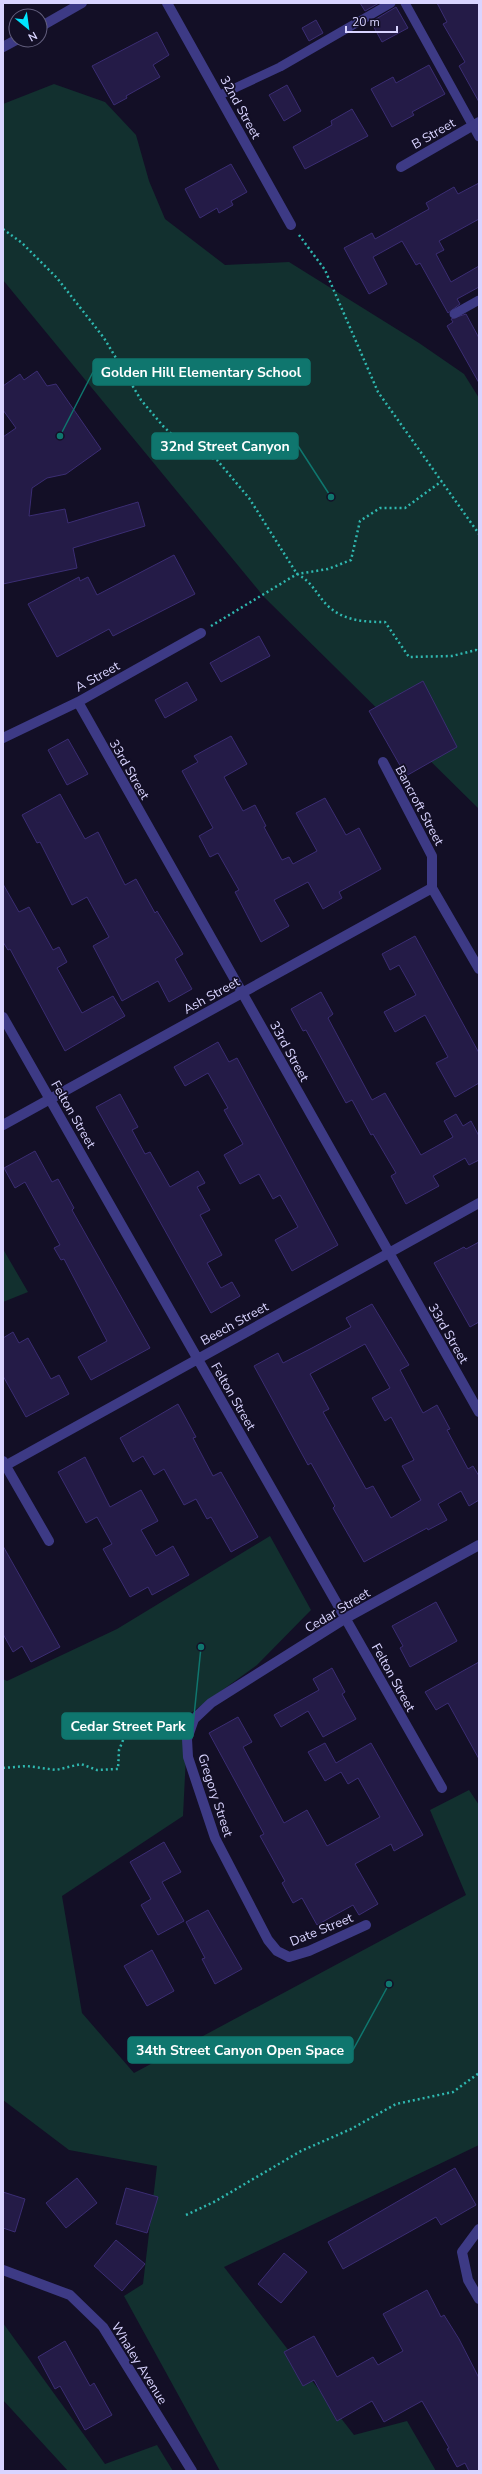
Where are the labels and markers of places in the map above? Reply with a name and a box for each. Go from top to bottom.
callout: Golden Hill Elementary School [93,359,310,385]
callout: 32nd Street Canyon [152,433,298,459]
callout: Cedar Street Park [62,1713,193,1739]
callout: 34th Street Canyon Open Space [128,2037,353,2063]

